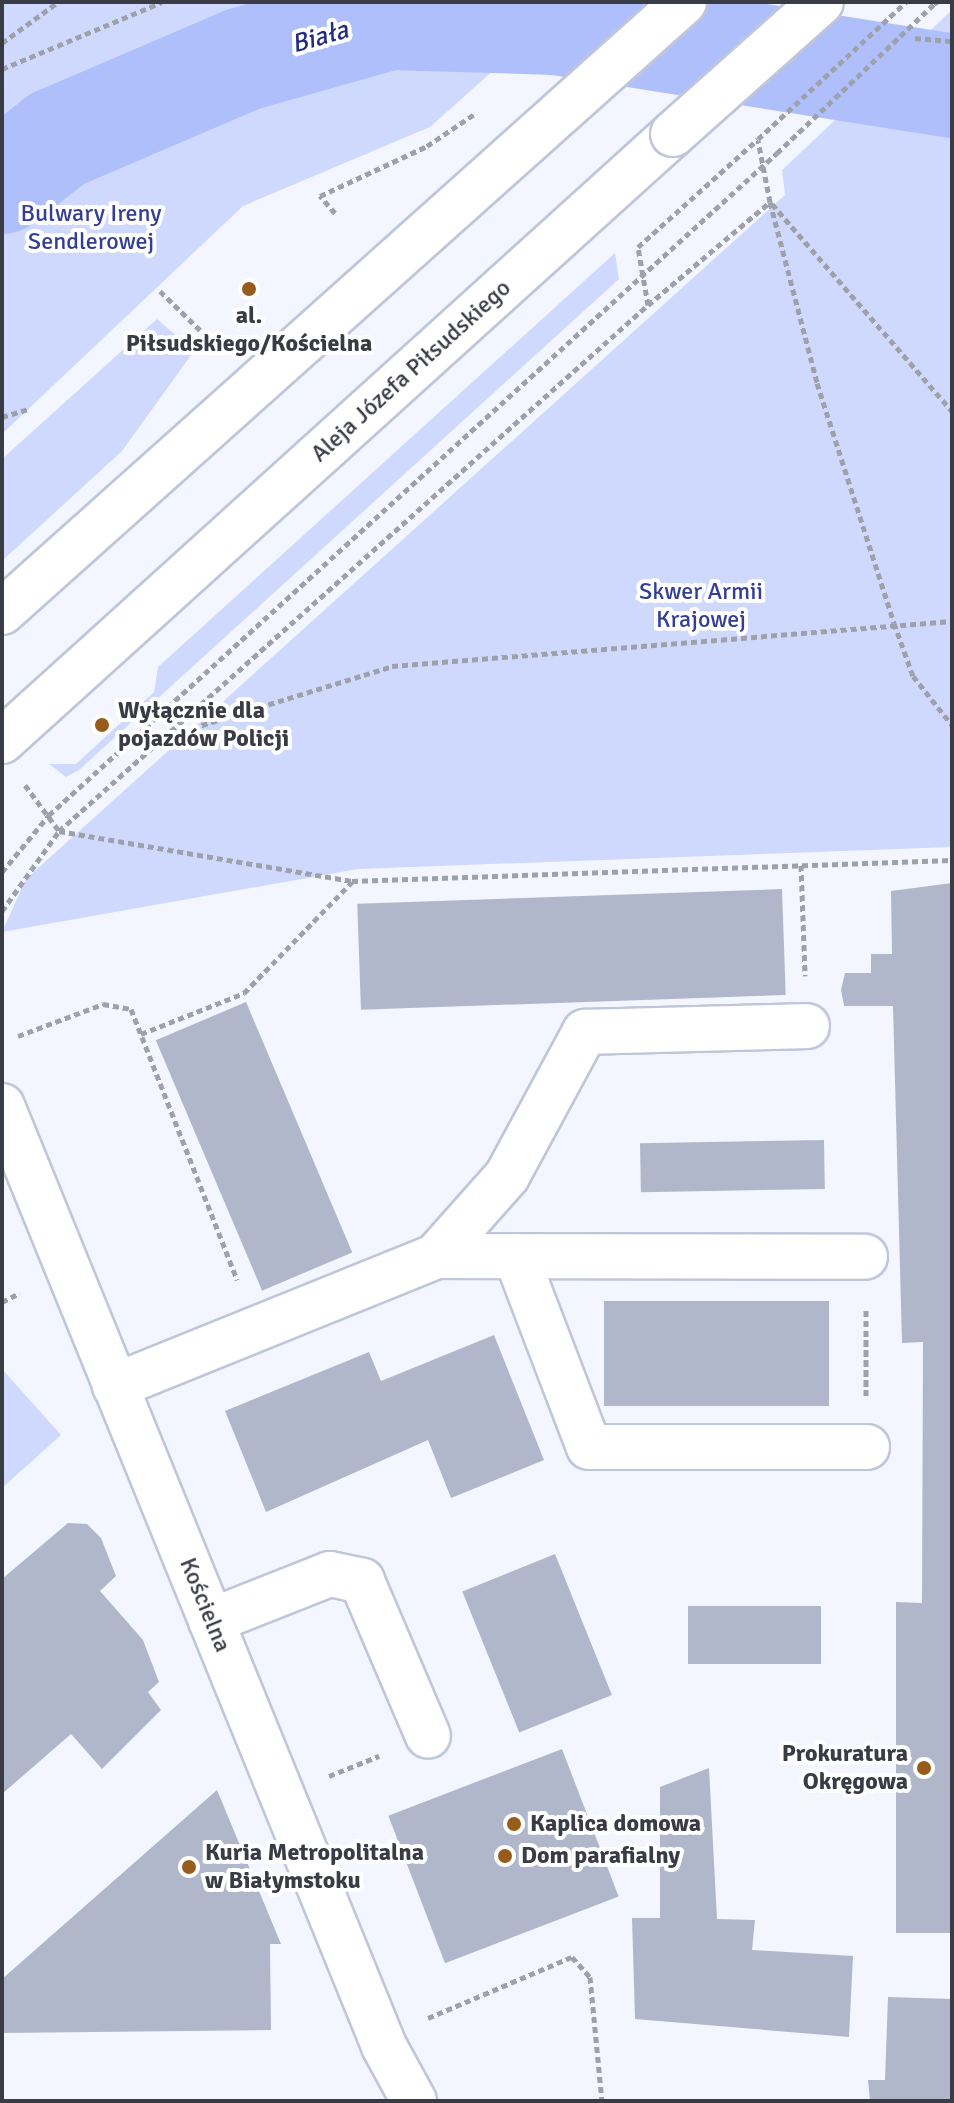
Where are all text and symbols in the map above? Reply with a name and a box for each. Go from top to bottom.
water label: Biała [288,15,352,61]
park label: Bulwary Ireny Sendlerowej [20,200,162,256]
street label: Aleja Józefa Piłsudskiego [305,274,517,468]
marker: al. Piłsudskiego/Kościelna [240,280,258,298]
place label: al. Piłsudskiego/Kościelna [126,302,372,358]
park label: Skwer Armii Krajowej [639,578,763,634]
place label: Wyłącznie dla pojazdów Policji [118,697,289,753]
marker: Wyłącznie dla pojazdów Policji [93,716,111,734]
street label: Kościelna [173,1554,237,1656]
place label: Prokuratura Okręgowa [782,1740,908,1796]
marker: Prokuratura Okręgowa [915,1759,933,1777]
place label: Kaplica domowa [530,1810,701,1838]
marker: Kaplica domowa [505,1815,523,1833]
place label: Kuria Metropolitalna w Białymstoku [205,1839,424,1895]
place label: Dom parafialny [521,1842,680,1870]
marker: Dom parafialny [496,1847,514,1865]
marker: Kuria Metropolitalna w Białymstoku [180,1858,198,1876]

